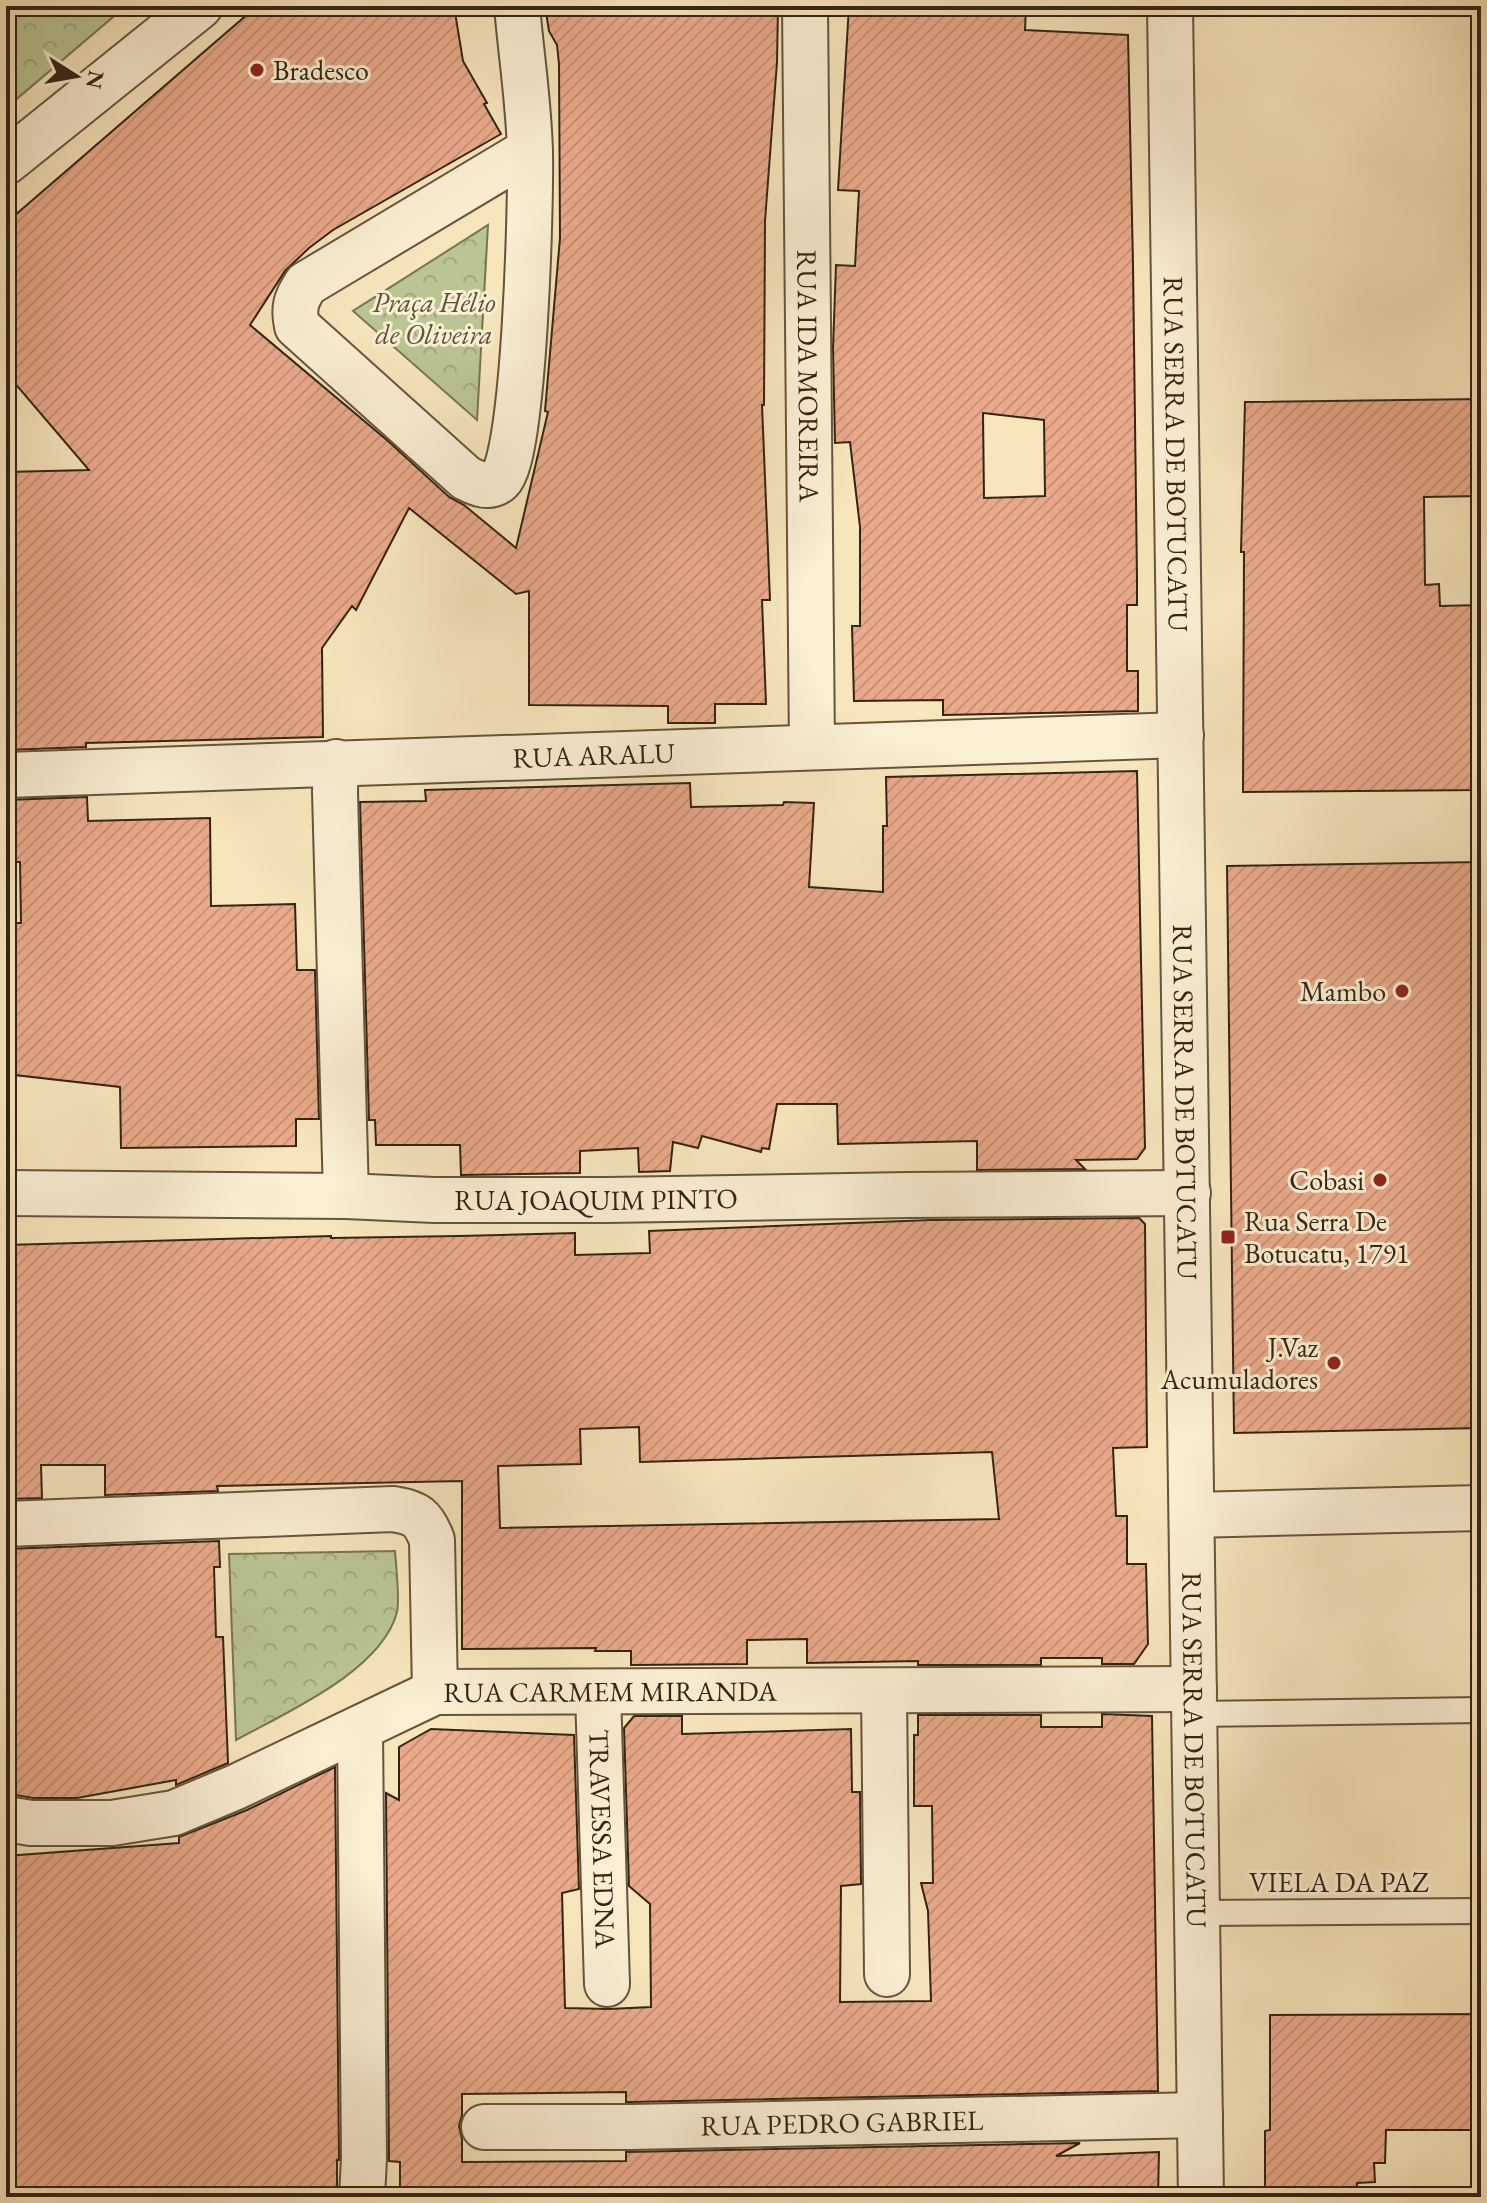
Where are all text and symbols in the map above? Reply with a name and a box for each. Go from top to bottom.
north arrow [36,36,116,116]
place label: Bradesco [273,52,369,88]
marker: Bradesco [248,61,266,79]
text: N [79,68,111,91]
street label: RUA IDA MOREIRA [789,249,828,503]
street label: RUA SERRA DE BOTUCATU [1156,276,1197,632]
park label: Praça Hélio de Oliveira [372,284,496,352]
street label: RUA ARALU [512,734,676,776]
street label: RUA SERRA DE BOTUCATU [1165,924,1206,1280]
place label: Mambo [1300,973,1386,1009]
marker: Mambo [1393,982,1411,1000]
place label: Cobasi [1289,1162,1364,1198]
marker: Cobasi [1371,1171,1389,1189]
street label: RUA JOAQUIM PINTO [454,1180,738,1218]
place label: Rua Serra De Botucatu, 1791 [1244,1203,1409,1271]
marker: Rua Serra De Botucatu, 1791 [1219,1228,1237,1246]
place label: J.Vaz Acumuladores [1160,1329,1318,1397]
marker: J.Vaz Acumuladores [1325,1354,1343,1372]
street label: RUA SERRA DE BOTUCATU [1174,1572,1215,1928]
street label: RUA CARMEM MIRANDA [443,1673,778,1710]
street label: TRAVESSA EDNA [581,1729,624,1950]
street label: VIELA DA PAZ [1249,1864,1429,1900]
street label: RUA PEDRO GABRIEL [700,2102,984,2144]

